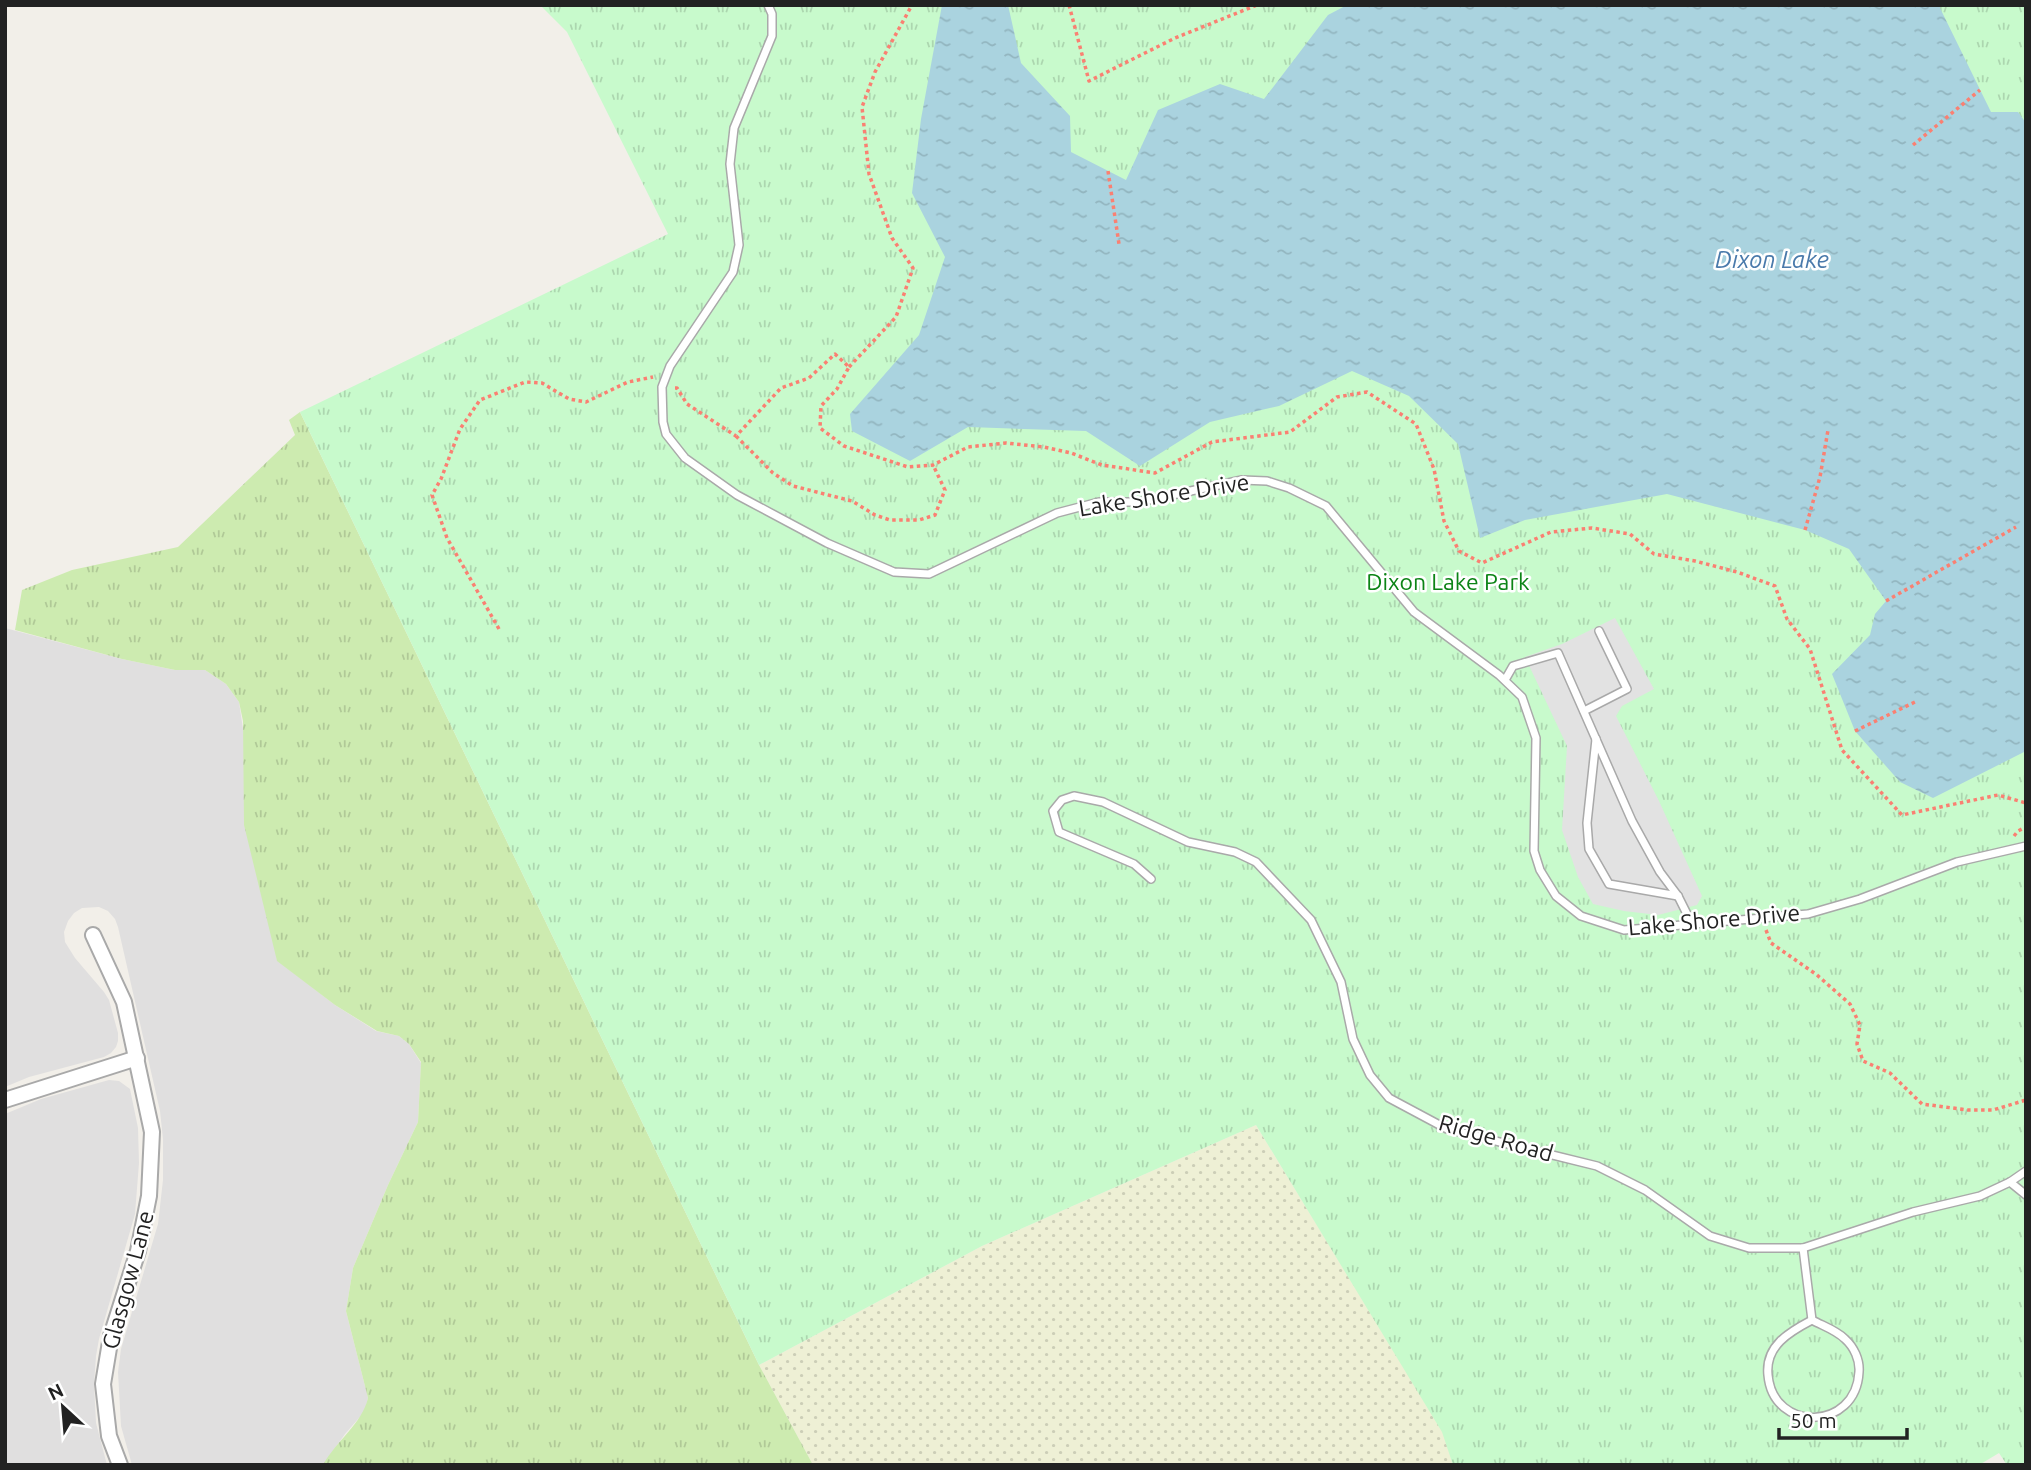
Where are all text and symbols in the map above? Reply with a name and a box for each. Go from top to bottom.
water label: Dixon Lake [1715,246,1829,273]
street label: Lake Shore Drive [1077,469,1251,520]
park label: Dixon Lake Park [1366,569,1530,594]
street label: Lake Shore Drive [1627,900,1801,939]
street label: Ridge Road [1436,1109,1556,1166]
street label: Glasgow Lane [97,1208,158,1352]
north arrow [28,1372,98,1442]
text: N [44,1379,67,1405]
scale bar [1779,1396,1907,1440]
text: 50 m [1790,1408,1837,1432]

